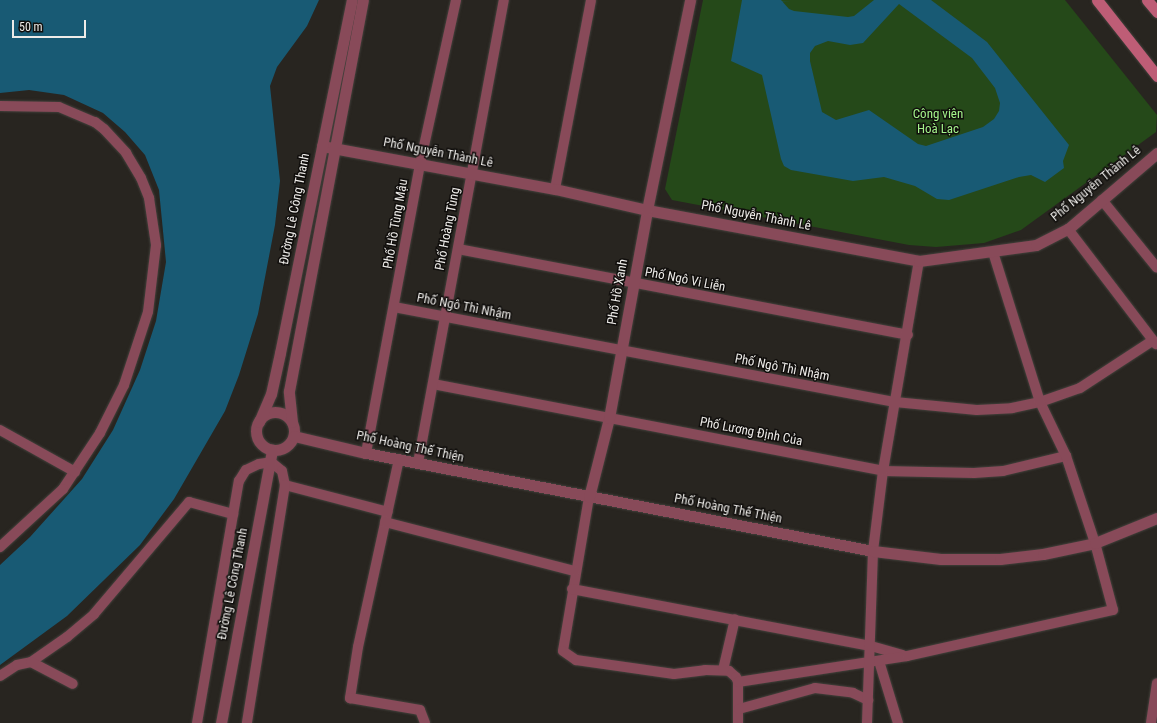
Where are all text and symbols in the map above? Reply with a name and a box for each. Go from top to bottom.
scale bar [14,12,88,38]
text: 50 m [19,20,43,34]
park label: Công viên Hoà Lạc [913,107,963,138]
street label: Phố Nguyễn Thành Lê [382,135,494,171]
street label: Phố Nguyễn Thành Lê [1048,143,1144,225]
street label: Đường Lê Công Thanh [276,152,314,266]
street label: Phố Hồ Tùng Mậu [380,178,412,270]
street label: Phố Hoàng Tùng [432,186,464,272]
street label: Phố Nguyễn Thành Lê [700,198,812,234]
street label: Phố Hồ Xanh [605,258,631,326]
street label: Phố Ngô Vi Liễn [643,265,727,295]
street label: Phố Ngô Thì Nhậm [415,290,513,324]
street label: Phố Ngô Thì Nhậm [733,351,831,385]
street label: Phố Lương Định Của [698,414,804,450]
street label: Phố Hoàng Thế Thiện [355,428,465,466]
street label: Phố Hoàng Thế Thiện [673,491,783,527]
street label: Đường Lê Công Thanh [214,527,252,641]

